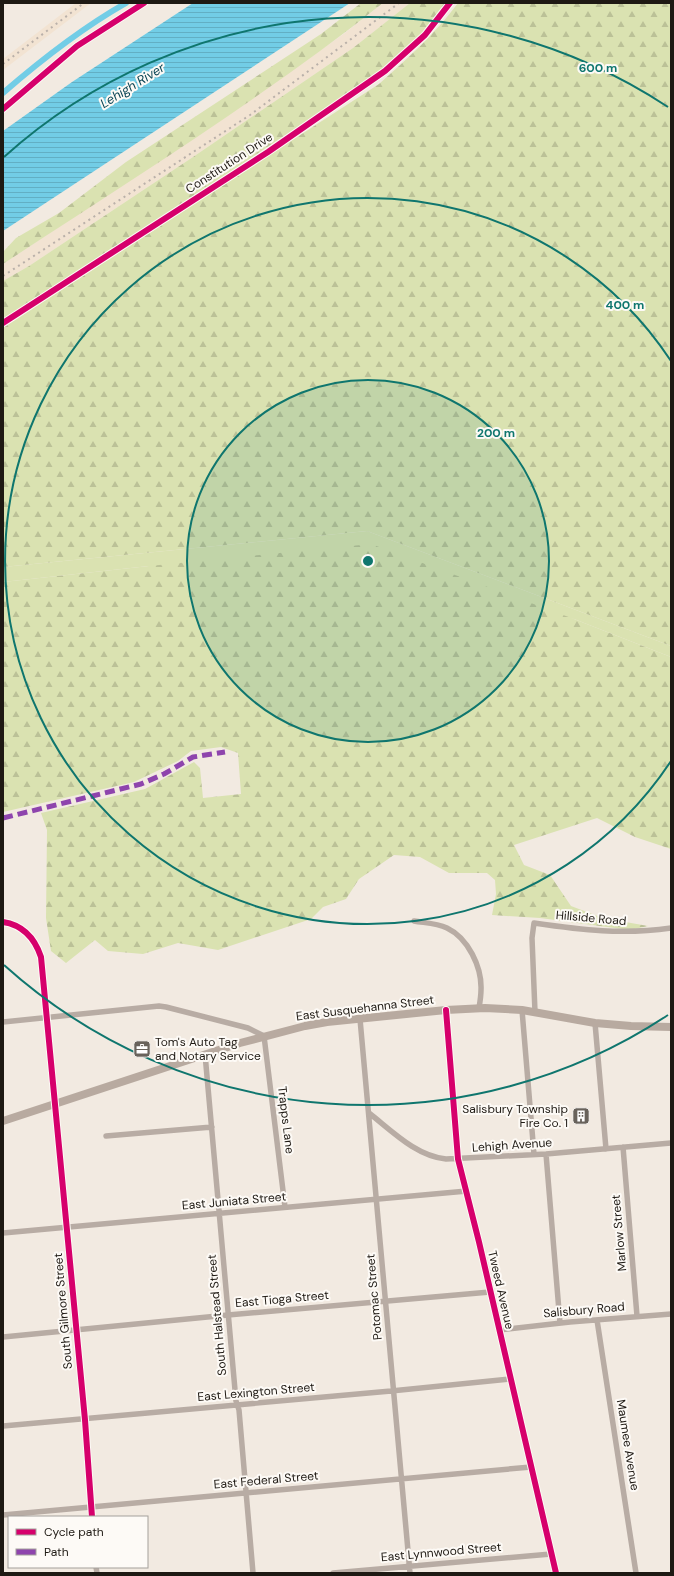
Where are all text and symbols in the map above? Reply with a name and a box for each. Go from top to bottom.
water label: Lehigh River [97,58,169,112]
text: 600 m [579,60,617,76]
street label: Constitution Drive [182,129,276,197]
text: 400 m [606,297,644,313]
text: 200 m [477,425,515,441]
centre of rings [361,554,375,568]
street label: Hillside Road [555,907,627,929]
street label: East Susquehanna Street [295,992,435,1024]
place label: Tom's Auto Tag and Notary Service [155,1034,261,1064]
office icon: Tom's Auto Tag and Notary Service [132,1039,152,1059]
street label: Trapps Lane [274,1085,298,1155]
place label: Salisbury Township Fire Co. 1 [462,1101,568,1131]
building icon: Salisbury Township Fire Co. 1 [571,1106,591,1126]
street label: Lehigh Avenue [471,1134,553,1156]
street label: East Juniata Street [181,1188,287,1214]
street label: Marlow Street [608,1194,630,1272]
street label: Tweed Avenue [484,1249,518,1331]
street label: South Gilmore Street [50,1252,76,1370]
street label: Potomac Street [362,1253,386,1341]
street label: South Halstead Street [204,1254,230,1376]
street label: East Tioga Street [235,1287,330,1311]
street label: Salisbury Road [543,1298,625,1322]
street label: East Lexington Street [197,1379,316,1405]
street label: Maumee Avenue [613,1398,643,1492]
street label: East Federal Street [213,1467,319,1493]
legend [8,1516,148,1568]
text: Cycle path [44,1524,104,1540]
street label: East Lynnwood Street [380,1539,502,1565]
text: Path [44,1544,69,1560]

